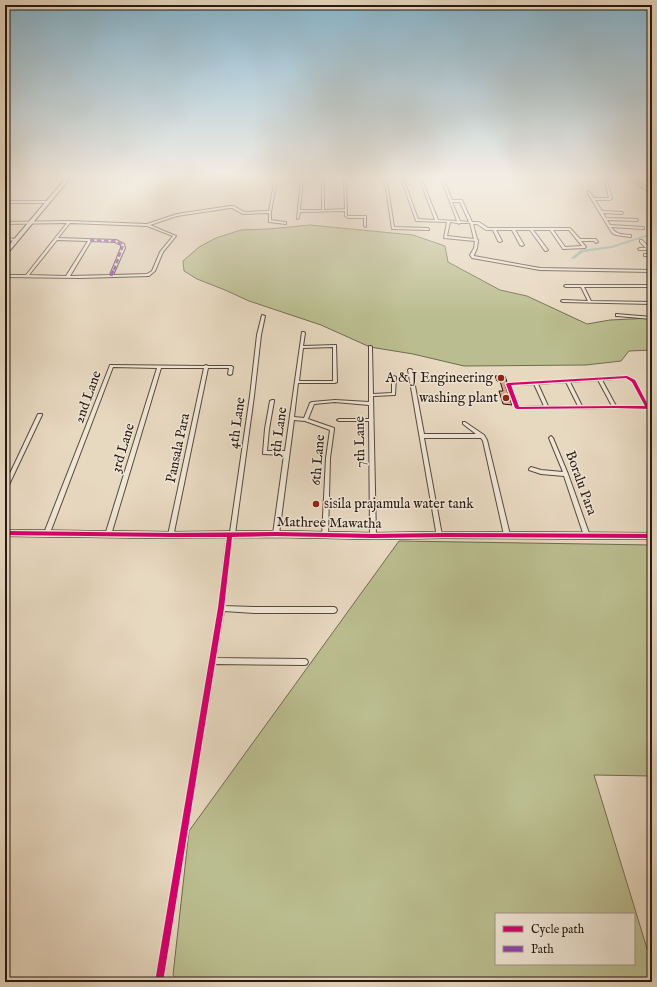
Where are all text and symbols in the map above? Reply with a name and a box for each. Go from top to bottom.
street label: 2nd Lane [70,368,106,426]
place label: A & J Engineering [384,369,493,387]
marker: A & J Engineering [496,373,506,383]
place label: washing plant [419,389,498,407]
marker: washing plant [501,393,511,403]
street label: 4th Lane [224,395,250,450]
street label: 5th Lane [267,405,291,458]
street label: Pansala Para [162,411,194,484]
street label: 7th Lane [351,415,369,468]
street label: 3rd Lane [107,421,139,475]
street label: 6th Lane [307,433,329,486]
street label: Boralu Para [561,448,601,519]
place label: sisila prajamula water tank [324,495,474,513]
marker: sisila prajamula water tank [311,499,321,509]
street label: Mathree Mawatha [276,513,383,533]
legend [495,913,635,965]
text: Cycle path [531,922,585,938]
text: Path [531,942,554,957]

